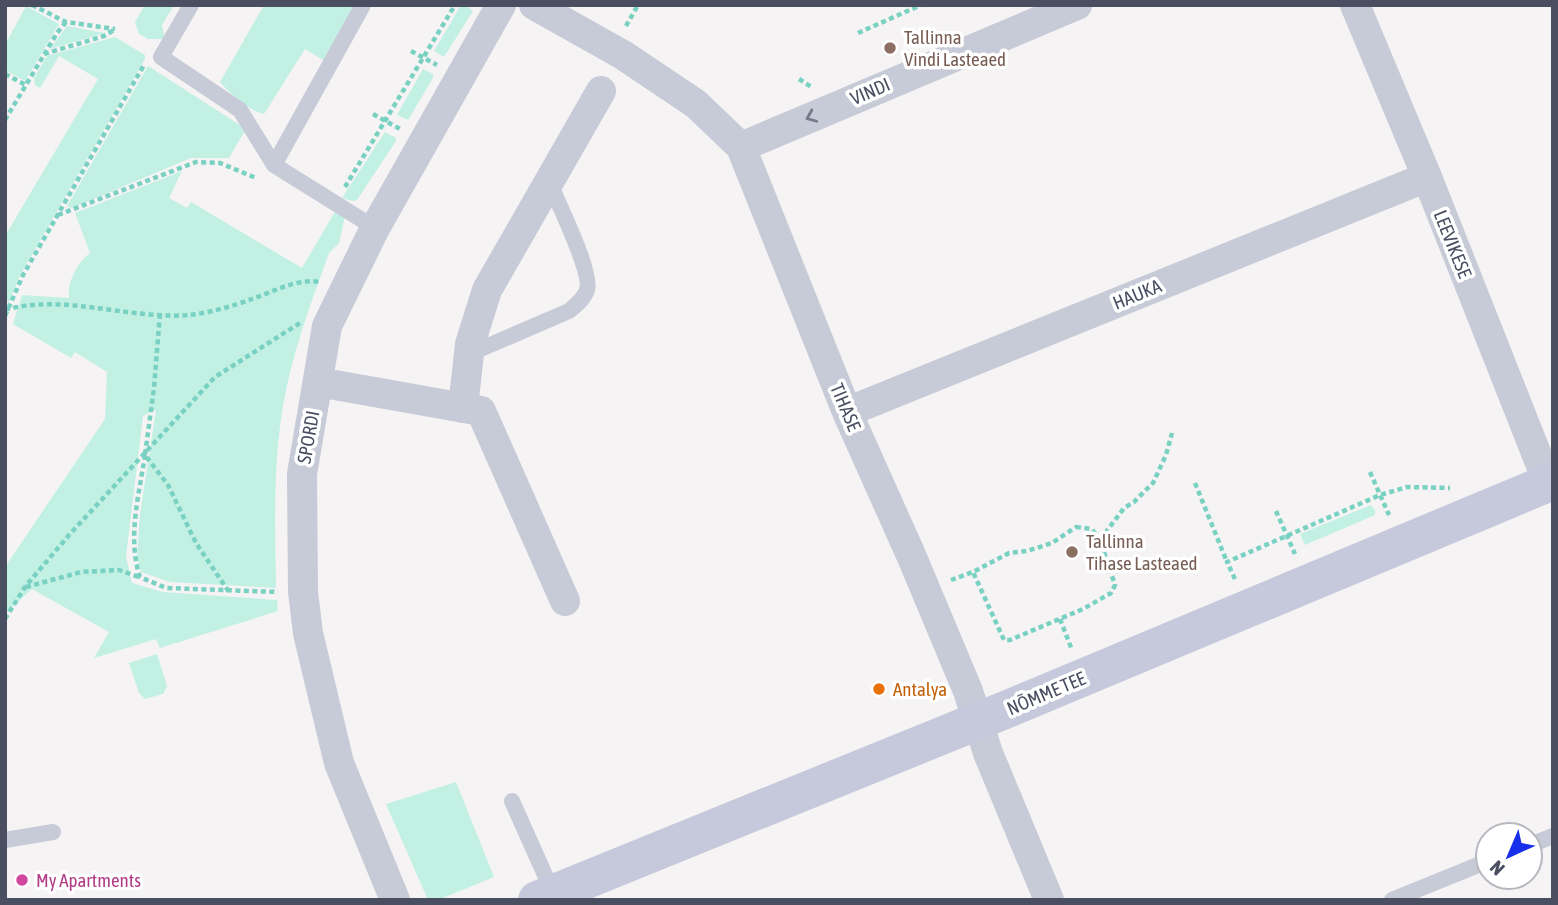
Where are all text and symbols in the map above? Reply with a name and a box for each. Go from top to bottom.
place label: Tallinna Vindi Lasteaed [904,26,1006,70]
marker: Tallinna Vindi Lasteaed [882,40,898,56]
street label: VINDI [847,73,893,109]
one-way arrow [806,108,818,122]
street label: LEEVIKESE [1429,207,1477,281]
street label: HAUKA [1110,274,1165,314]
street label: TIHASE [826,380,866,434]
street label: SPORDI [293,409,323,465]
place label: Tallinna Tihase Lasteaed [1086,530,1198,574]
marker: Tallinna Tihase Lasteaed [1064,544,1080,560]
street label: NÕMME TEE [1004,667,1088,719]
place label: Antalya [893,678,947,700]
marker: Antalya [871,681,887,697]
north arrow [1474,821,1544,891]
text: N [1486,856,1509,880]
place label: My Apartments [36,869,141,891]
marker: My Apartments [14,872,30,888]

